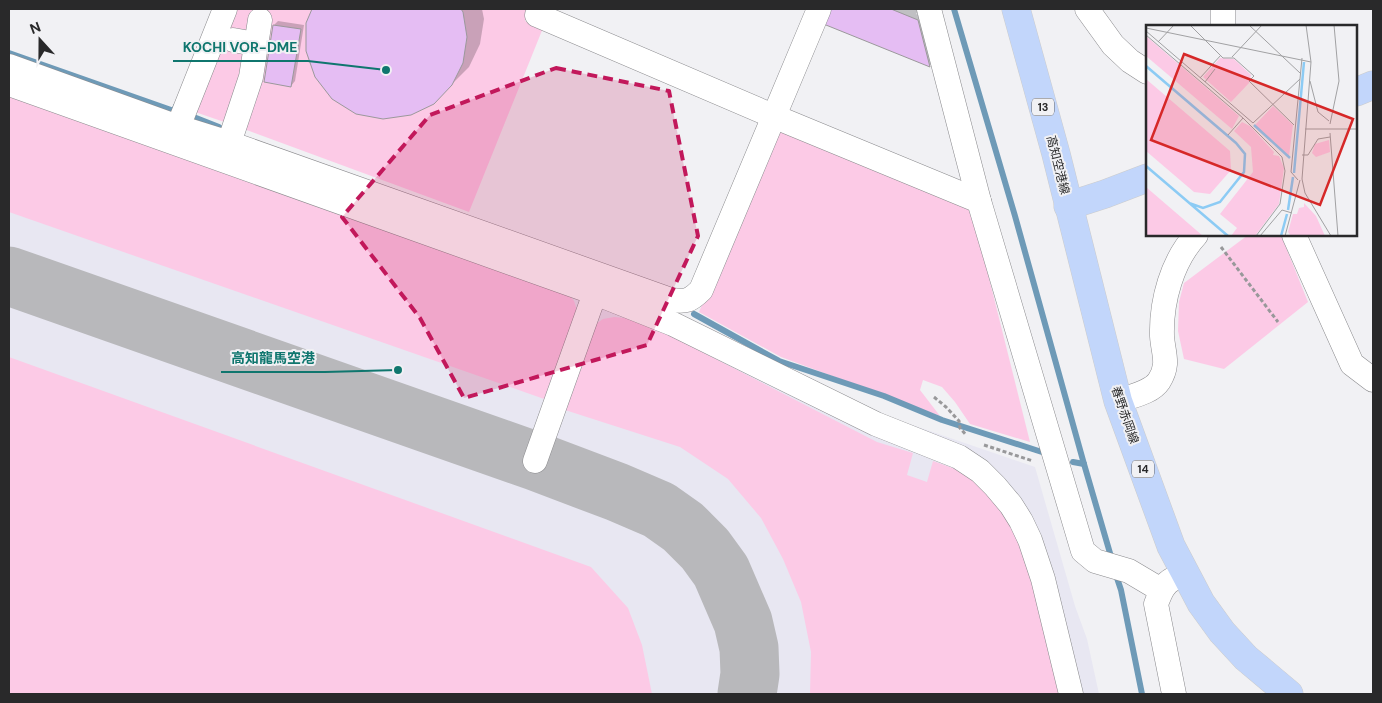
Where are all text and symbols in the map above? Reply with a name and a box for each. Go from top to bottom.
north arrow [15,15,65,65]
text: N [27,18,43,38]
inset map [1146,25,1357,236]
callout: KOCHI VOR-DME [173,32,308,61]
text: KOCHI VOR-DME [183,38,297,56]
road number: 13 [1032,98,1054,115]
street label: 高知空港線 [1043,134,1073,196]
callout: 高知龍馬空港 [221,343,325,372]
text: 高知龍馬空港 [231,349,315,367]
street label: 春野赤岡線 [1108,384,1142,446]
road number: 14 [1132,460,1154,478]

